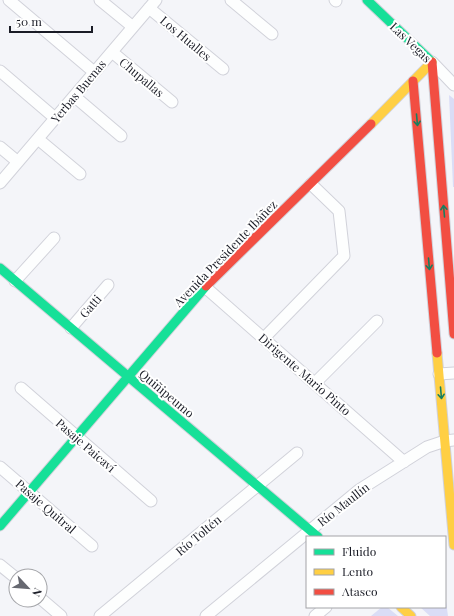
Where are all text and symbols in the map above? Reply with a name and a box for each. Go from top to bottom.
scale bar [10,8,92,34]
street label: Los Hualles [157,12,215,64]
text: 50 m [16,13,42,29]
street label: Las Vegas [387,18,435,66]
street label: Chupallas [116,54,168,100]
street label: Yerbas Buenas [46,56,109,127]
one-way arrow [413,113,420,126]
street label: Avenida Presidente Ibáñez [169,196,280,310]
one-way arrow [441,205,448,218]
one-way arrow [426,257,433,270]
street label: Gatti [75,291,105,321]
street label: Dirigente Mario Pinto [256,330,355,419]
street label: Quiñipeumo [136,365,198,421]
one-way arrow [437,386,444,399]
street label: Pasaje Paicaví [53,415,120,476]
street label: Pasaje Quitral [12,475,80,537]
street label: Río Maullín [314,479,372,529]
street label: Río Toltén [172,511,224,559]
legend [306,536,446,608]
text: Fluido [342,543,377,559]
text: Lento [342,563,374,579]
north arrow [8,568,48,608]
text: Atasco [341,583,378,599]
text: N [29,586,46,600]

